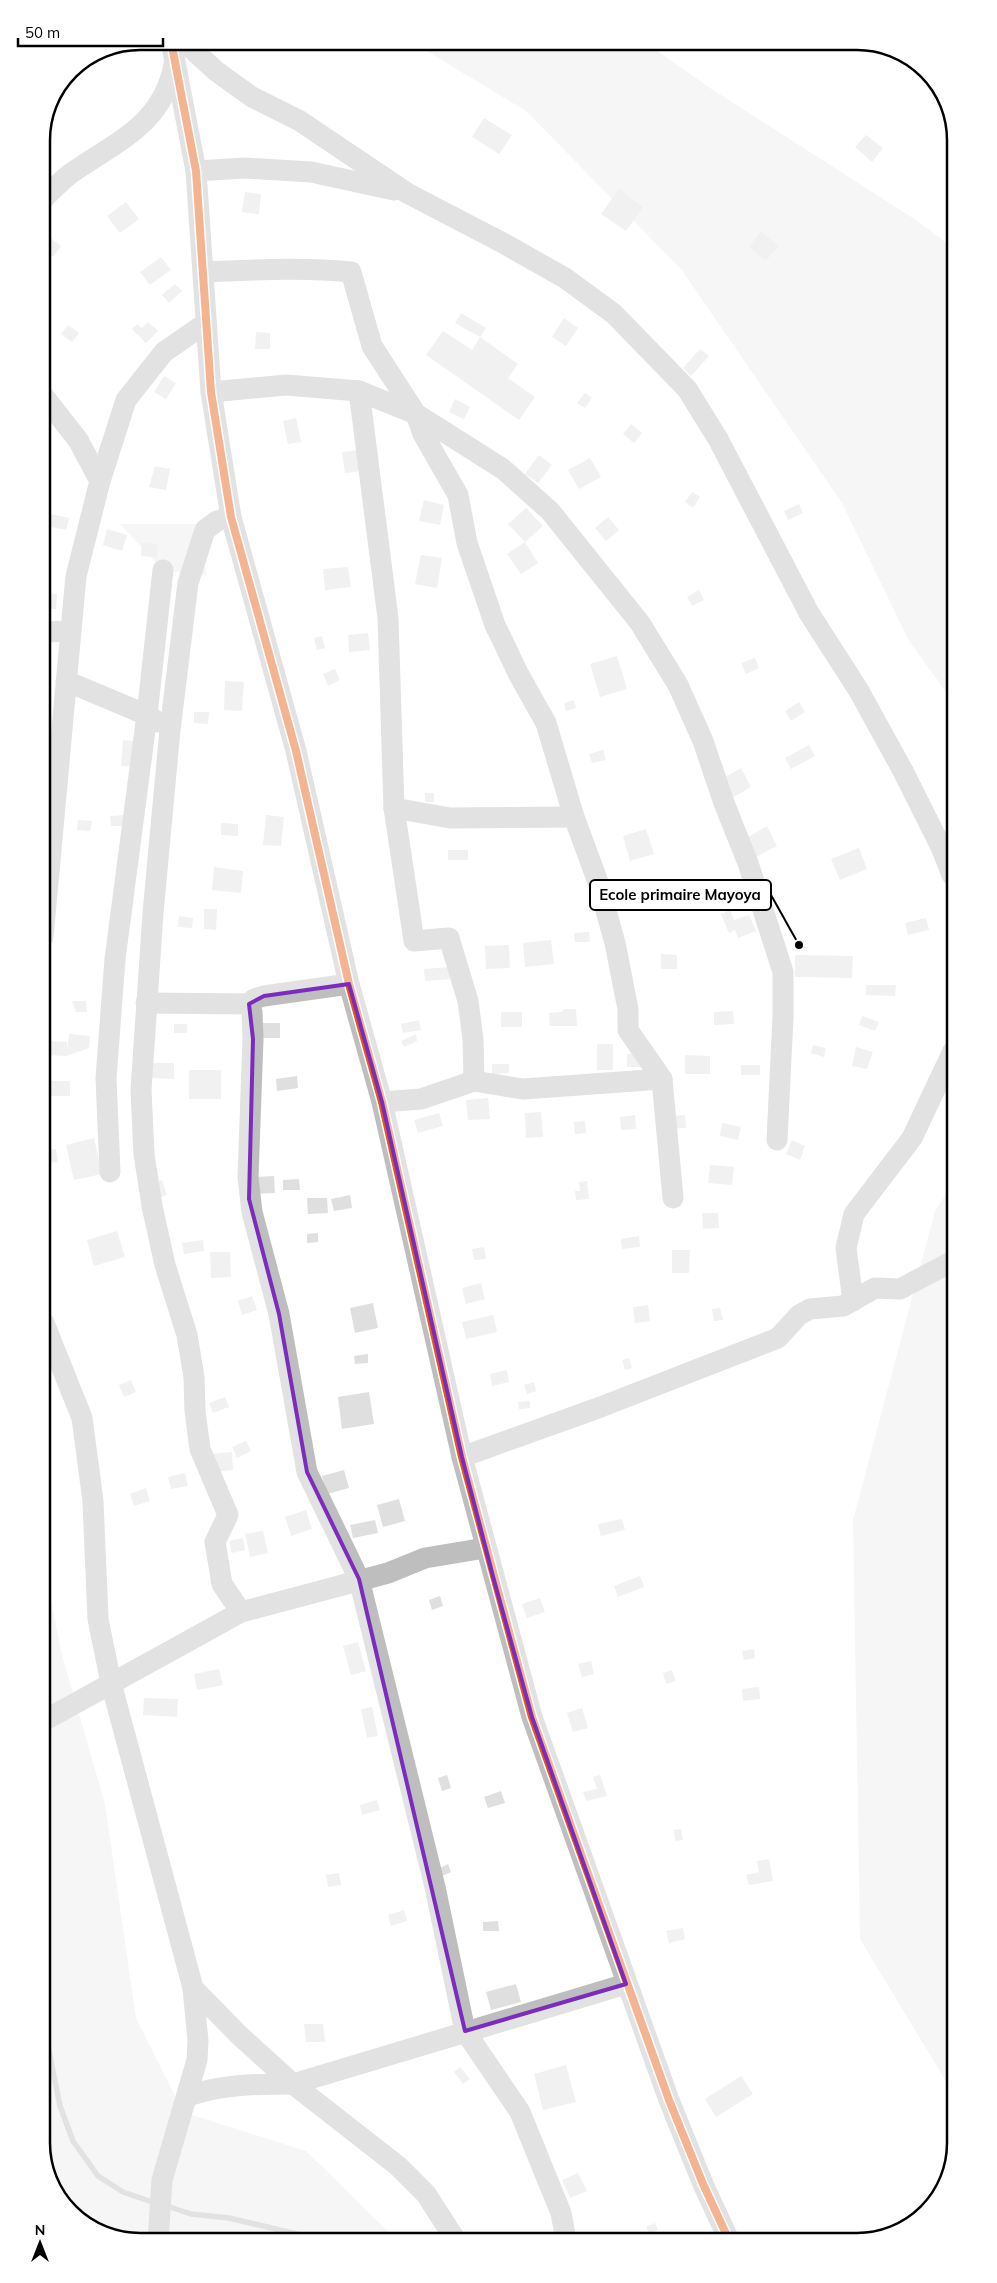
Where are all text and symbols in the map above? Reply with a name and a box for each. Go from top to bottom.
scale bar [18,15,162,47]
text: 50 m [25,23,60,42]
callout: Ecole primaire Mayoya [590,880,771,910]
text: Ecole primaire Mayoya [599,885,761,904]
north arrow [15,2218,65,2268]
text: N [35,2221,45,2239]

